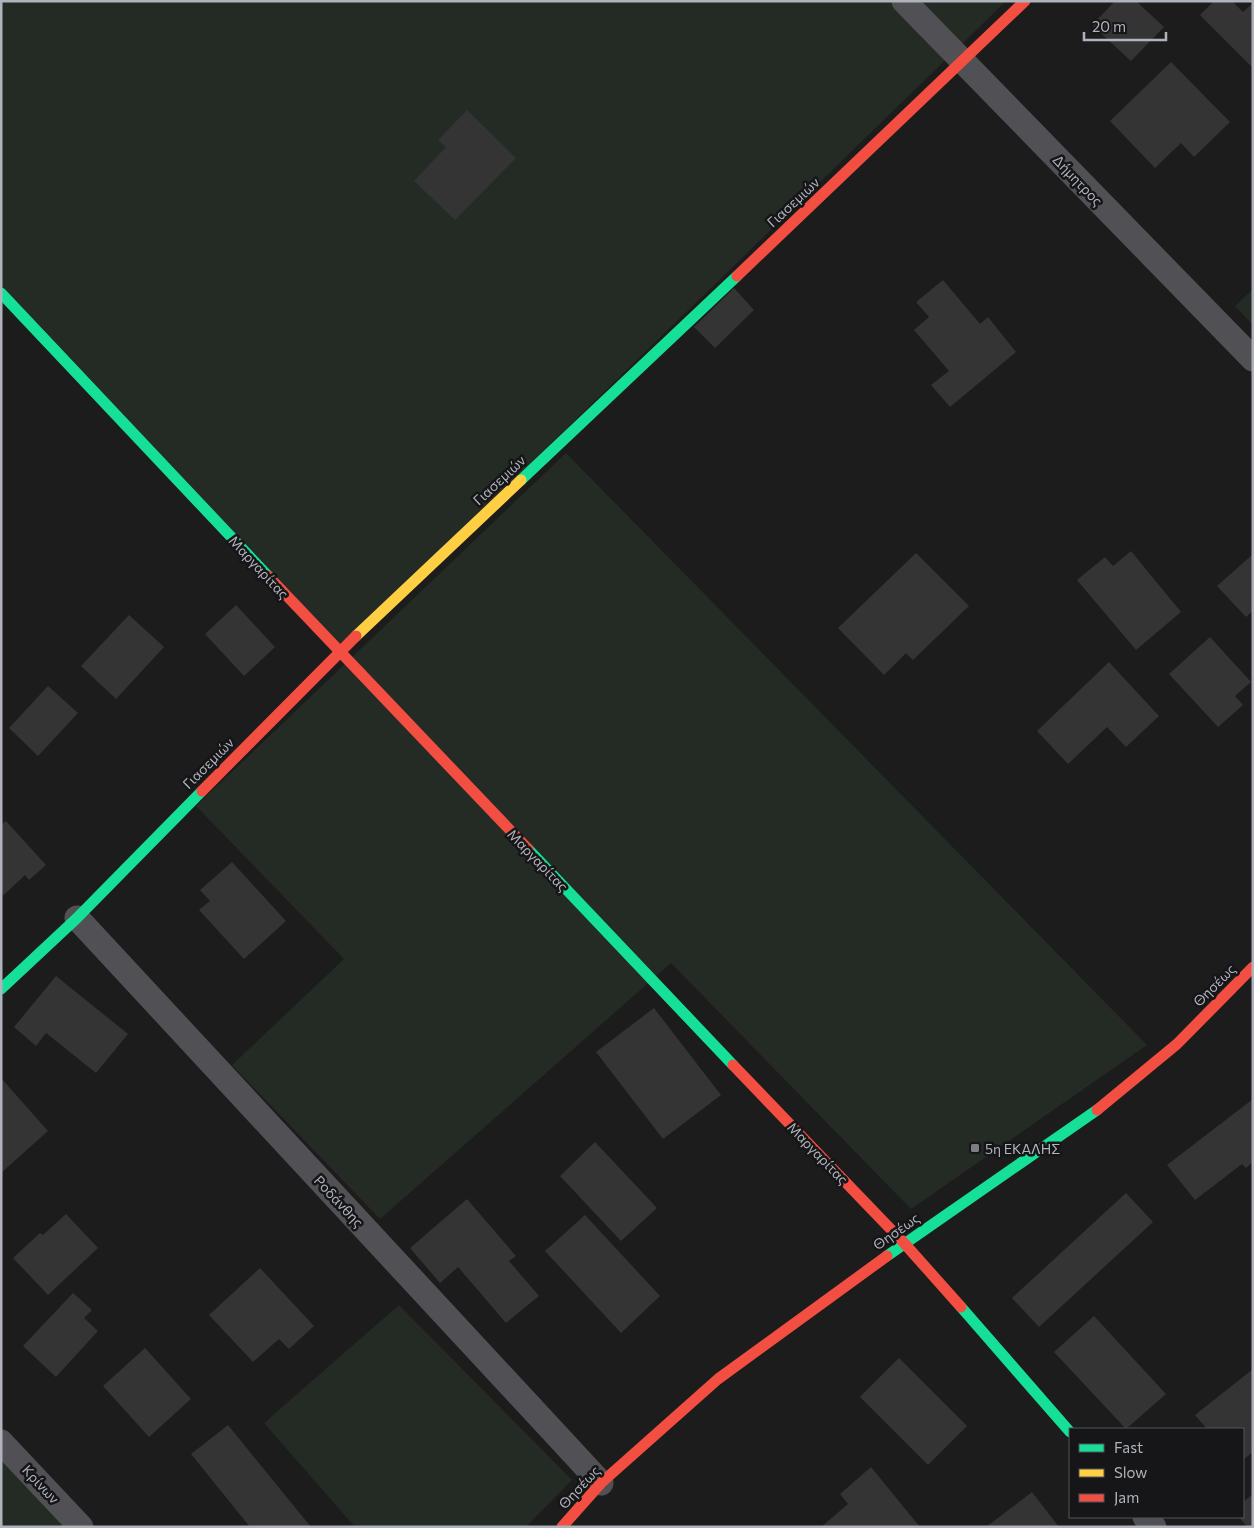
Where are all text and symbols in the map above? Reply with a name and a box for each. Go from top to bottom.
scale bar [1084,10,1166,42]
text: 20 m [1092,17,1126,35]
street label: Δήμητρος [1050,151,1107,209]
street label: Γιασεμιών [763,173,823,231]
street label: Γιασεμιών [469,451,529,509]
street label: Μαργαρίτας [226,532,292,602]
street label: Γιασεμιών [179,734,237,792]
street label: Μαργαρίτας [504,825,572,895]
street label: Θησέως [1189,960,1239,1010]
street label: Μαργαρίτας [784,1118,852,1188]
place label: 5η ΕΚΑΛΗΣ [985,1140,1060,1157]
marker: 5η ΕΚΑΛΗΣ [969,1142,981,1154]
street label: Ροδάνθης [311,1172,367,1230]
street label: Θησέως [869,1209,923,1253]
legend [1069,1428,1244,1518]
text: Fast [1114,1438,1143,1456]
street label: Κρίνων [19,1461,63,1507]
street label: Θησέως [555,1462,603,1512]
text: Slow [1114,1463,1147,1481]
text: Jam [1114,1488,1139,1506]

